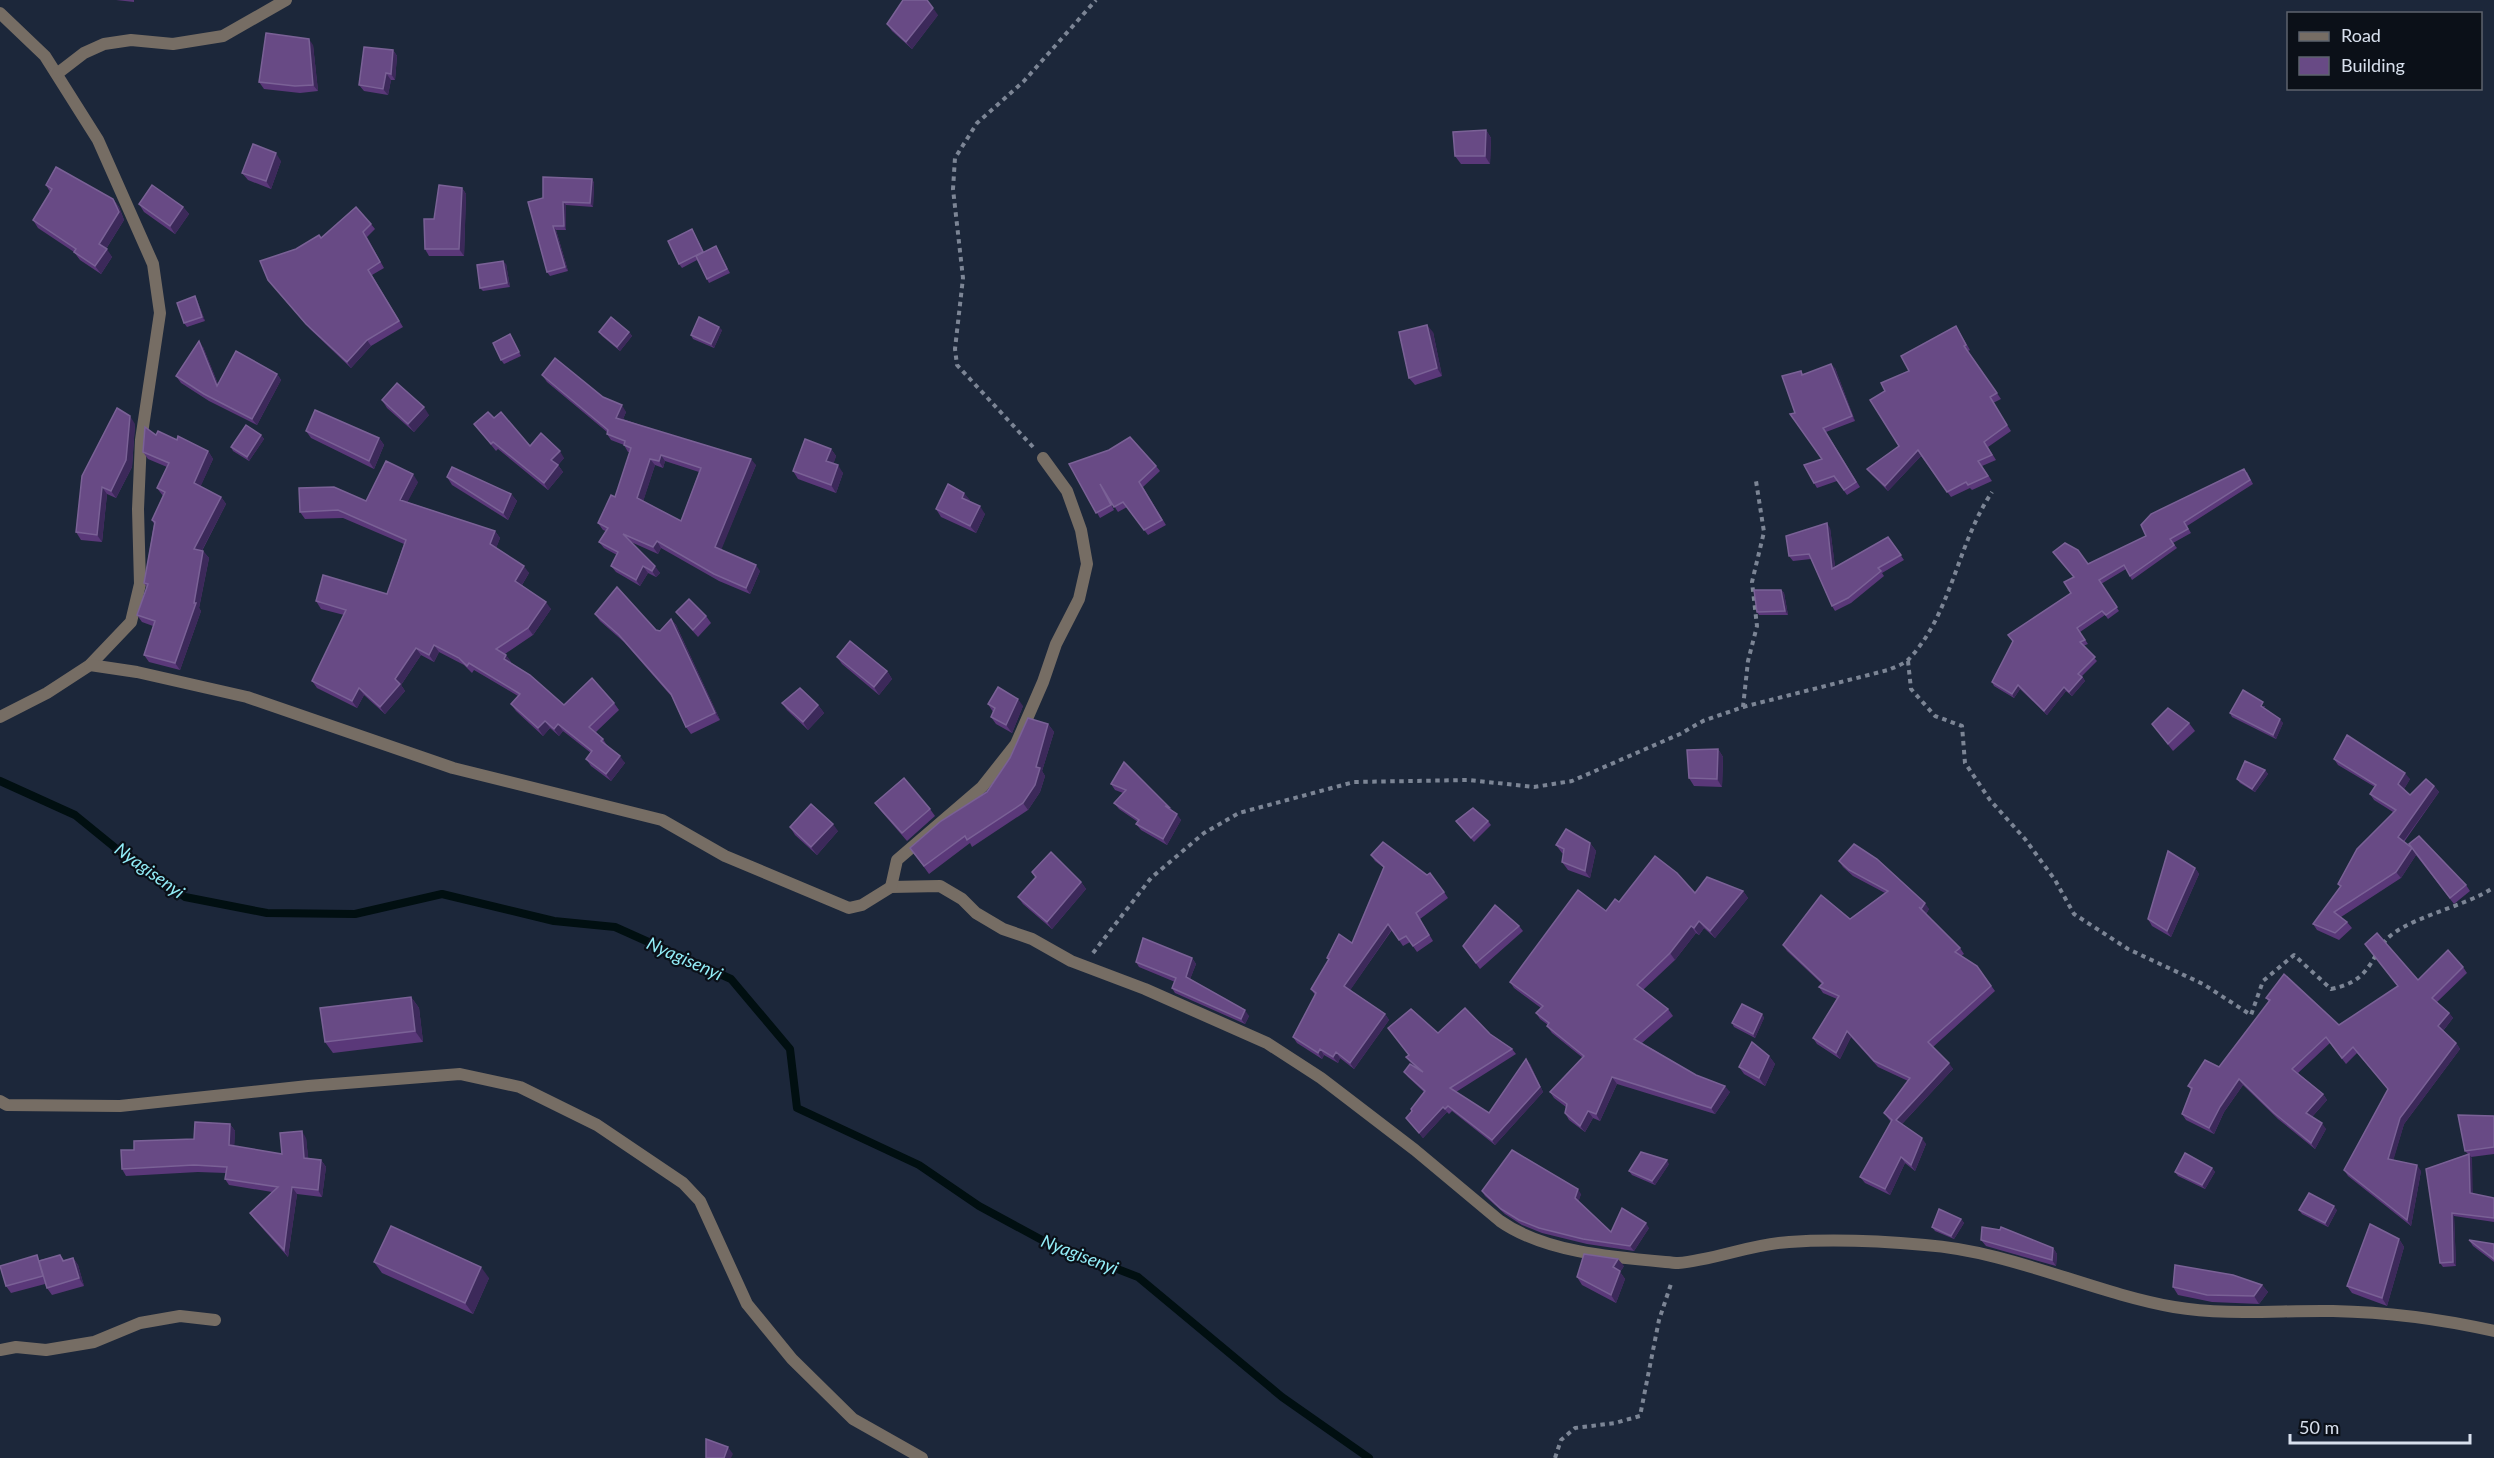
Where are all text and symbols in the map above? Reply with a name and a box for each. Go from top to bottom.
legend [2287,12,2482,90]
text: Road [2341,24,2381,46]
text: Building [2341,54,2405,76]
water label: Nyagisenyi [111,837,189,903]
water label: Nyagisenyi [644,932,726,984]
water label: Nyagisenyi [1038,1229,1122,1279]
scale bar [2290,1407,2470,1445]
text: 50 m [2299,1416,2339,1438]

